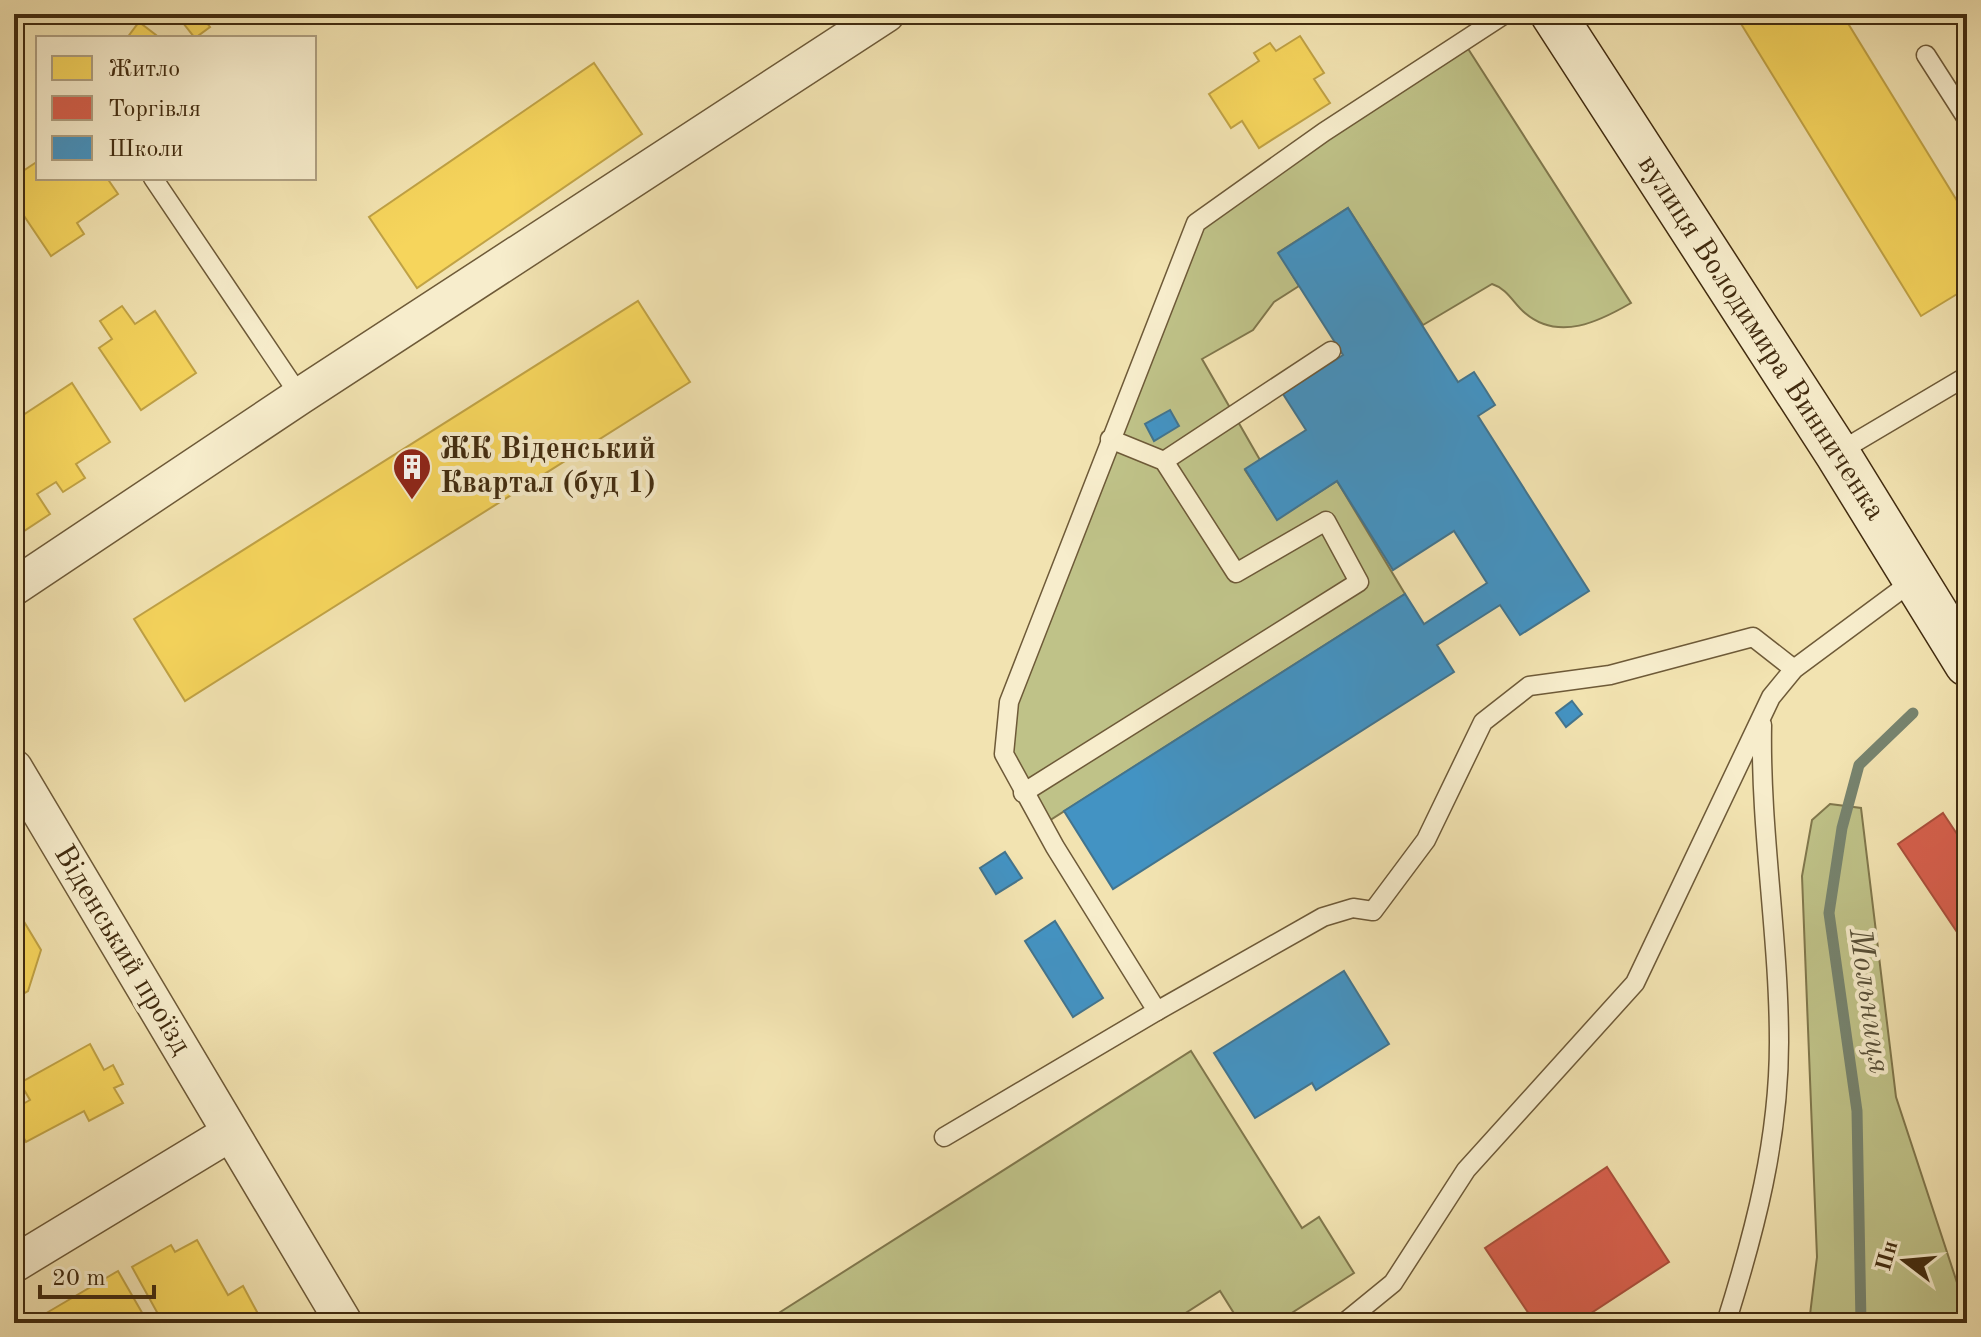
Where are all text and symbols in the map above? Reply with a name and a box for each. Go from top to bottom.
legend [36,36,316,180]
text: Житло [108,58,180,82]
text: Торгівля [108,98,201,122]
text: Школи [108,138,183,162]
street label: вулиця Володимира Винниченка [1632,150,1891,526]
place label: ЖК Віденський Квартал (буд 1) [440,435,656,499]
building icon: ЖК Віденський Квартал (буд 1) [391,446,433,501]
street label: Віденський проїзд [48,840,196,1060]
water label: Мольниця [1842,925,1894,1076]
north arrow [1865,1221,1945,1301]
text: Пн [1873,1238,1902,1274]
scale bar [40,1249,154,1299]
text: 20 m [52,1267,106,1291]

